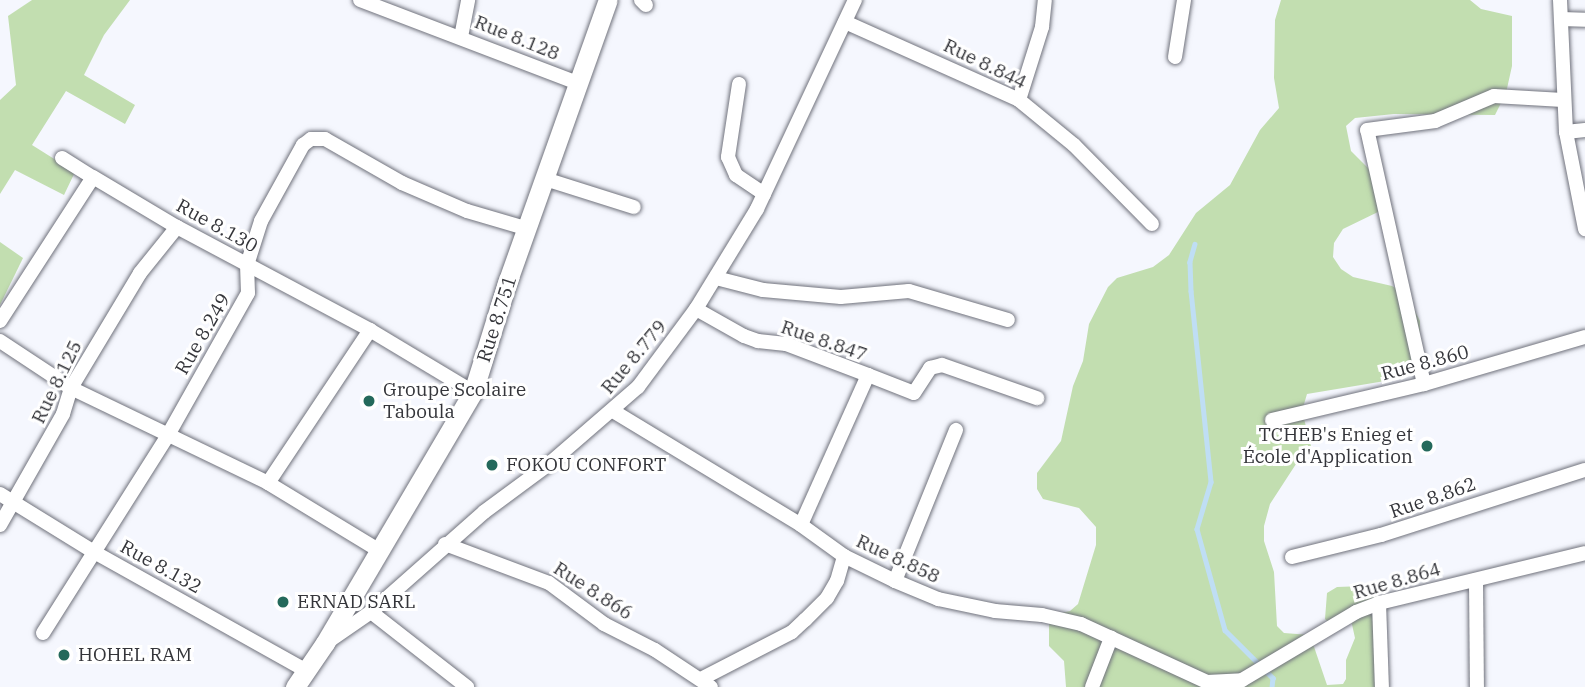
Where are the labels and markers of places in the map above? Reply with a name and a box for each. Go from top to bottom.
place label: Groupe Scolaire Taboula [383,379,526,423]
marker: Groupe Scolaire Taboula [361,393,377,409]
place label: TCHEB's Enieg et École d'Application [1243,424,1413,468]
marker: TCHEB's Enieg et École d'Application [1419,438,1435,454]
place label: FOKOU CONFORT [506,454,666,476]
marker: FOKOU CONFORT [484,457,500,473]
place label: ERNAD SARL [297,591,415,613]
marker: ERNAD SARL [275,594,291,610]
place label: HOHEL RAM [78,644,192,666]
marker: HOHEL RAM [56,647,72,663]

